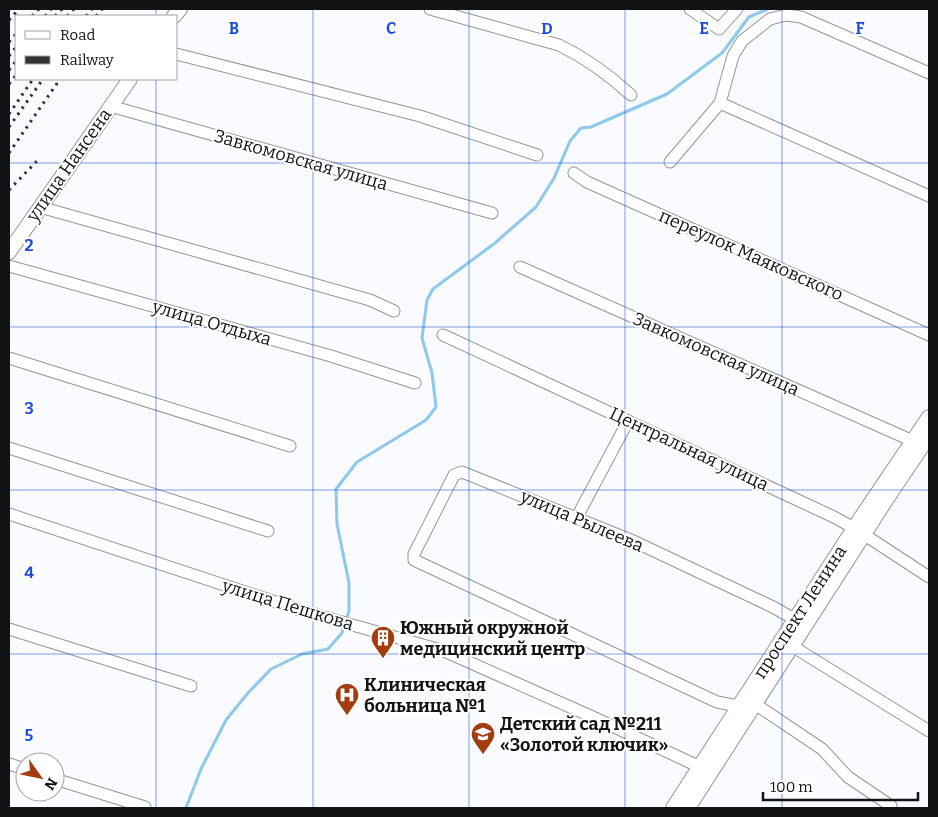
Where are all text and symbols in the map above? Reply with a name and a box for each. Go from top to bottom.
legend [15,15,178,80]
text: B [229,19,239,38]
text: C [386,19,396,38]
text: D [541,19,553,38]
text: E [699,19,709,38]
text: F [856,19,865,38]
text: Road [60,26,95,44]
text: Railway [60,51,114,69]
street label: улица Нансена [21,104,116,227]
street label: Завкомовская улица [212,125,391,195]
street label: переулок Маяковского [655,204,847,306]
text: 2 [24,236,34,255]
street label: улица Отдыха [149,295,274,351]
street label: Завкомовская улица [629,307,803,401]
text: 3 [24,399,34,418]
street label: Центральная улица [606,402,772,496]
street label: улица Рылеева [516,485,647,557]
street label: проспект Ленина [749,541,851,683]
text: 4 [24,563,34,582]
street label: улица Пешкова [219,574,357,636]
place label: Южный окружной медицинский центр [400,617,585,660]
building icon: Южный окружной медицинский центр [370,625,396,659]
place label: Клиническая больница №1 [364,674,486,717]
hospital icon: Клиническая больница №1 [334,682,360,716]
place label: Детский сад №211 «Золотой ключик» [500,713,668,756]
school or university icon: Детский сад №211 «Золотой ключик» [470,721,496,755]
text: 5 [25,726,34,745]
north arrow [15,752,65,802]
scale bar [763,770,918,802]
text: N [40,775,61,793]
text: 100 m [770,778,813,796]

